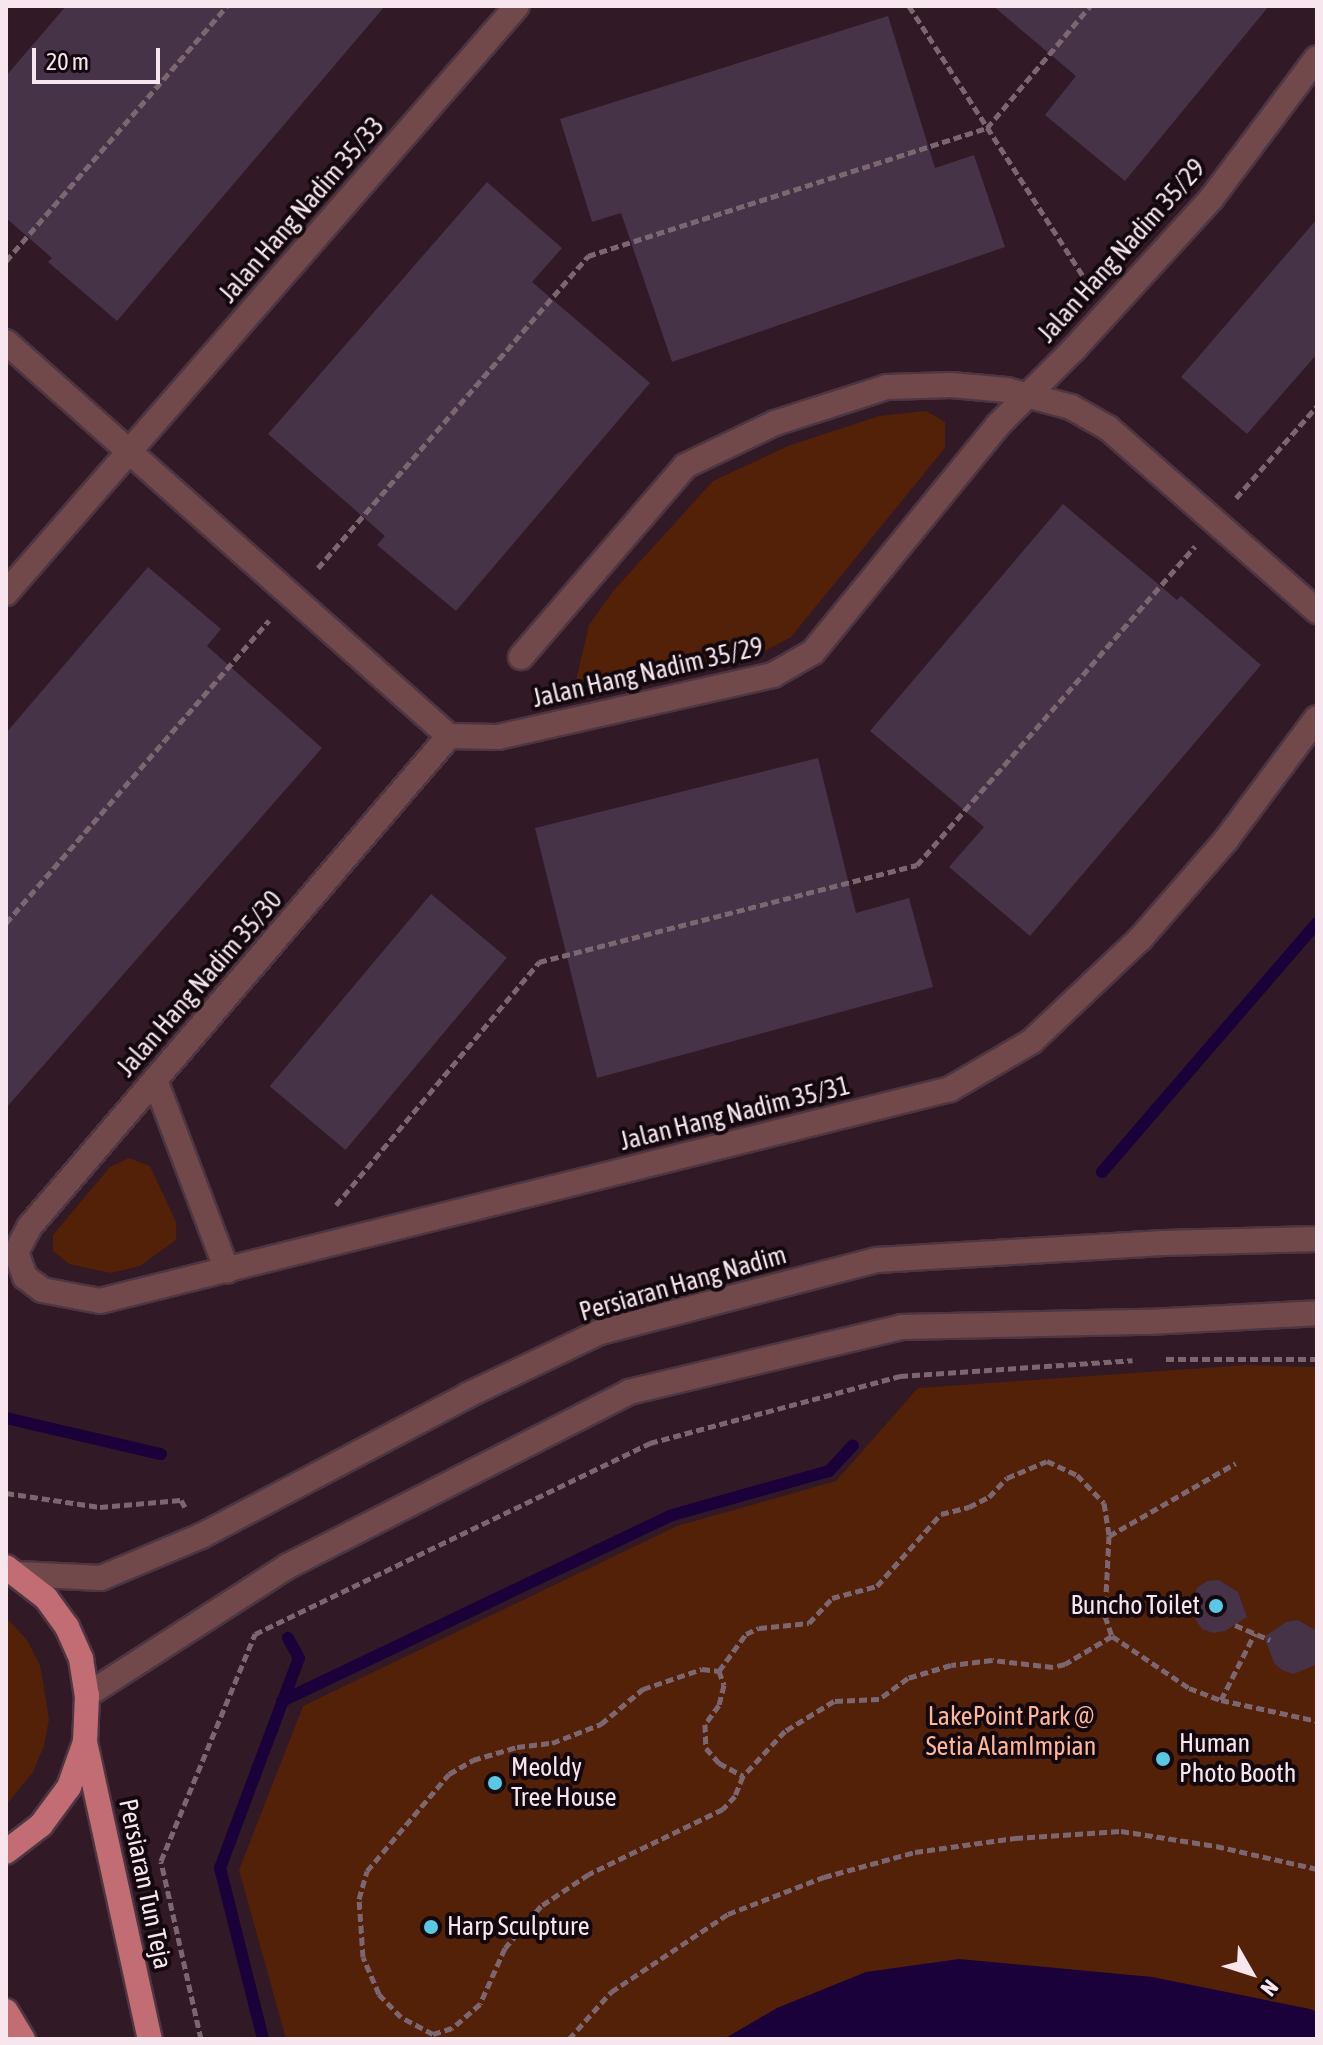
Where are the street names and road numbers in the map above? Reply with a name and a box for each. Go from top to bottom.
street label: Jalan Hang Nadim 35/33 [213,111,391,309]
street label: Jalan Hang Nadim 35/29 [1032,153,1212,349]
street label: Jalan Hang Nadim 35/29 [530,631,766,715]
street label: Jalan Hang Nadim 35/30 [111,885,289,1083]
street label: Jalan Hang Nadim 35/31 [617,1070,853,1158]
street label: Persiaran Hang Nadim [576,1240,790,1328]
street label: Persiaran Tun Teja [112,1796,178,1972]

